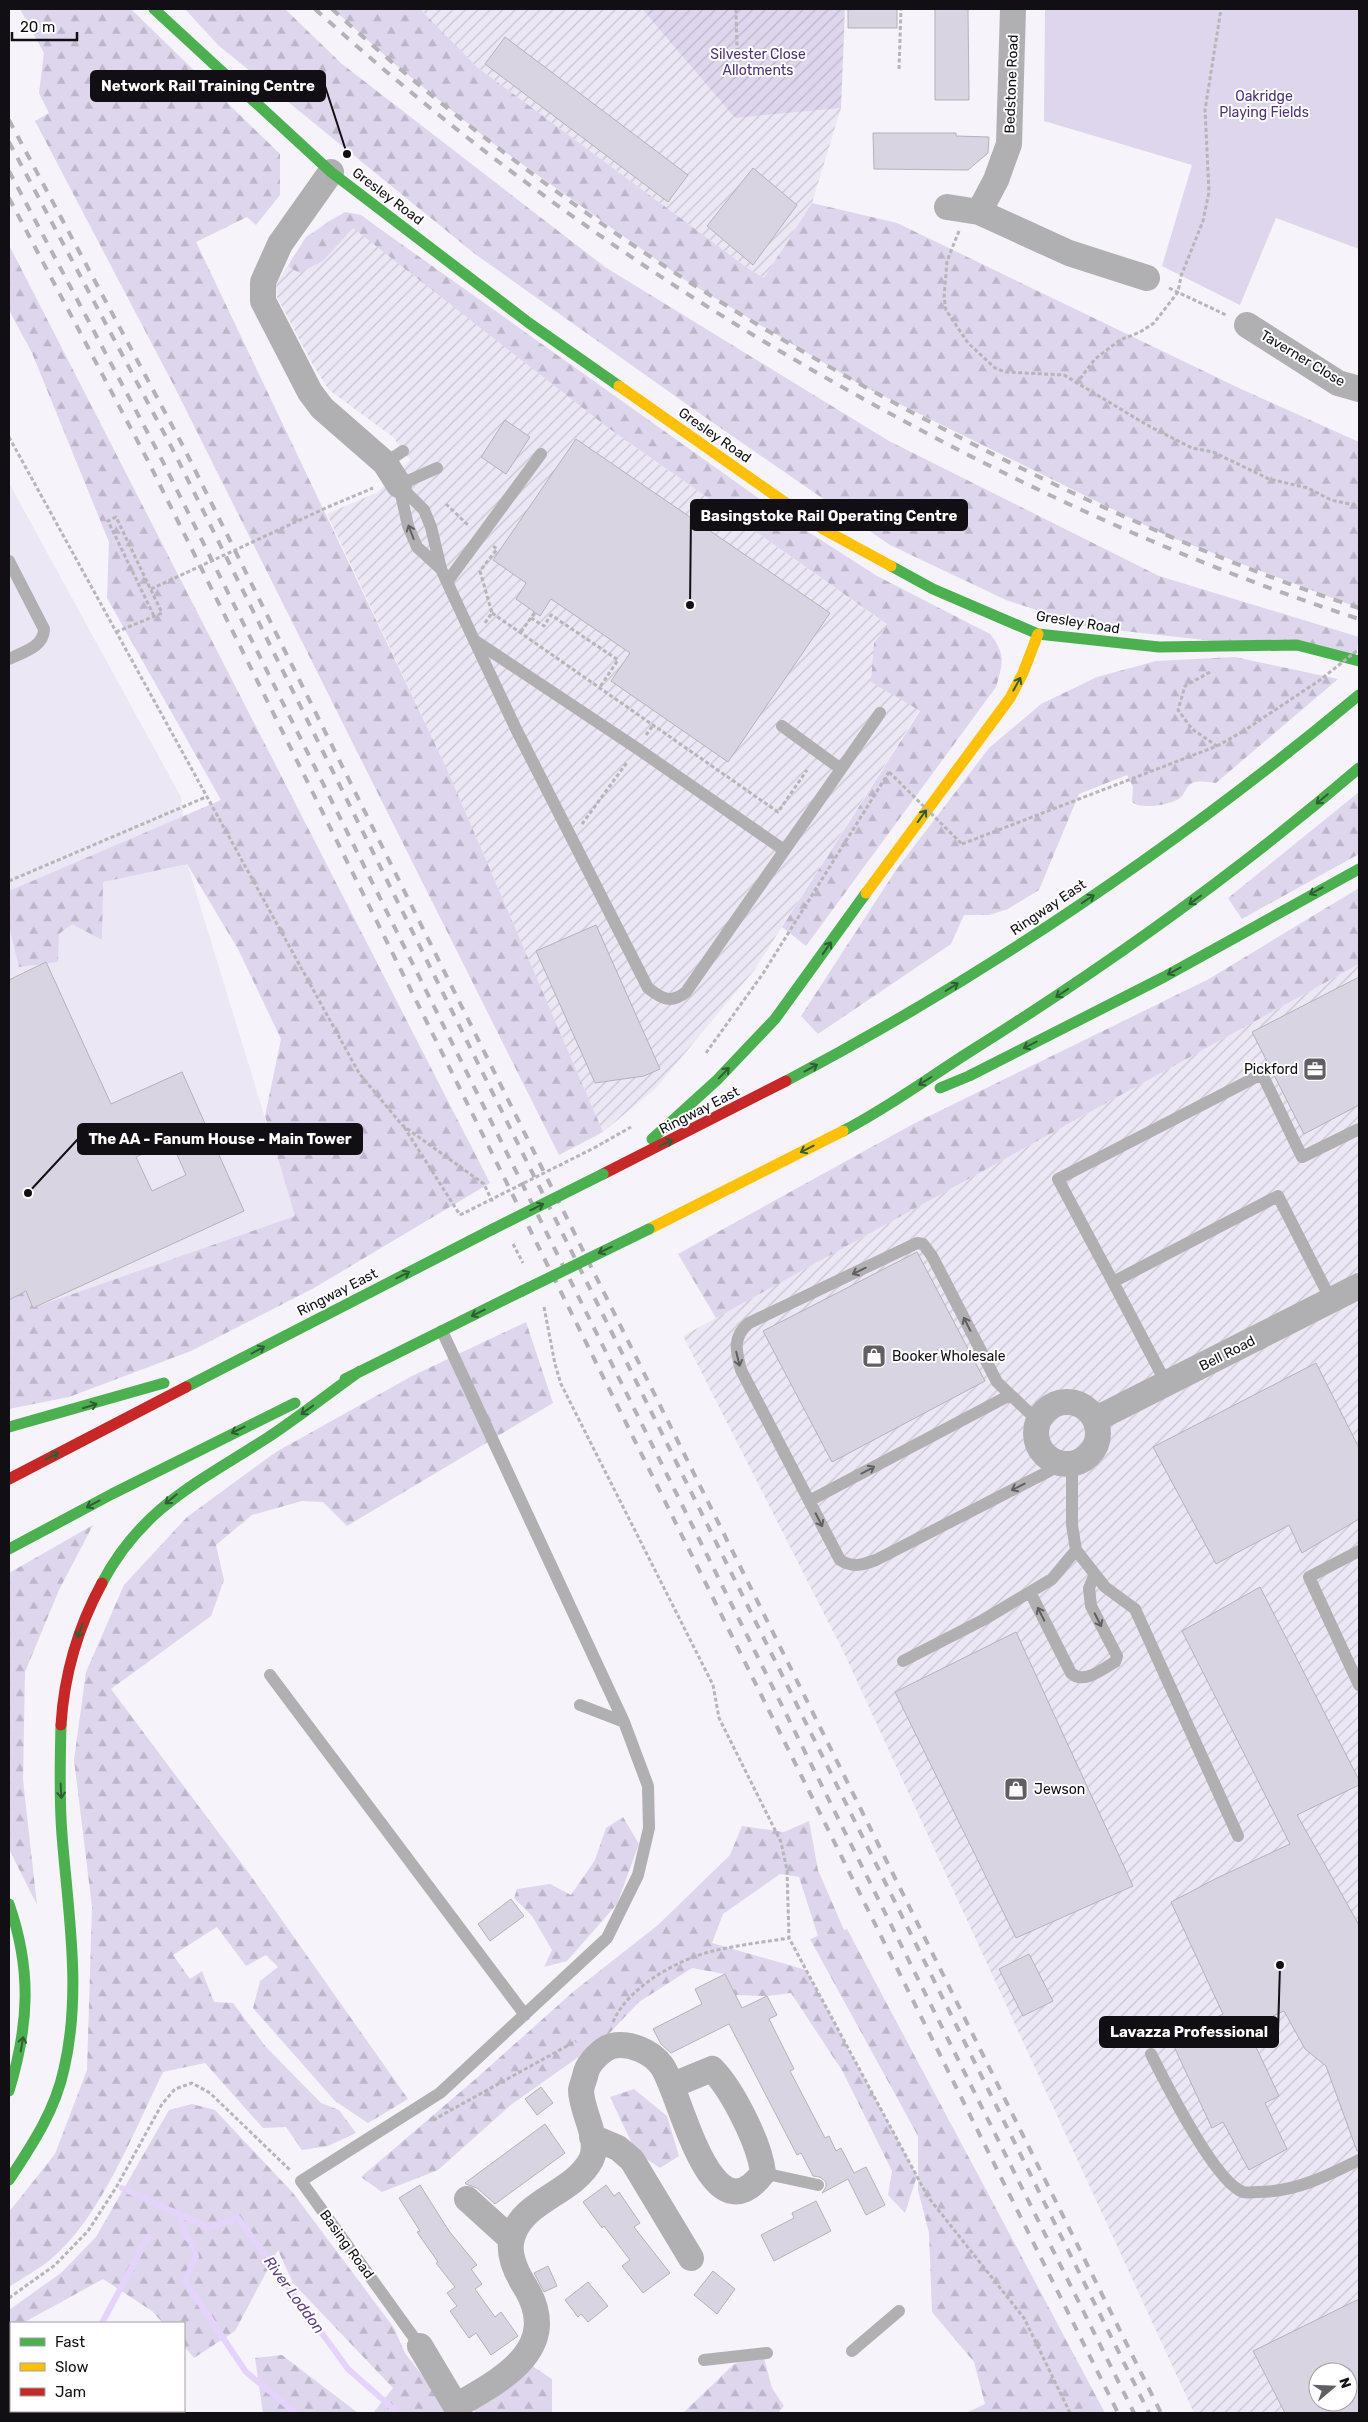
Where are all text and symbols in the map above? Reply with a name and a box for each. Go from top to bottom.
scale bar [12,10,78,42]
text: 20 m [20,18,55,36]
street label: Bedstone Road [1001,34,1022,134]
park label: Silvester Close Allotments [710,46,806,79]
callout: Network Rail Training Centre [91,71,325,101]
text: Network Rail Training Centre [101,77,315,95]
park label: Oakridge Playing Fields [1219,88,1309,121]
street label: Gresley Road [349,164,427,229]
street label: Taverner Close [1257,327,1348,390]
street label: Gresley Road [675,404,754,467]
callout: Basingstoke Rail Operating Centre [691,500,967,530]
text: Basingstoke Rail Operating Centre [701,507,958,525]
one-way arrow [406,524,415,540]
street label: Gresley Road [1035,607,1121,638]
one-way arrow [1012,677,1022,692]
one-way arrow [1316,794,1329,805]
one-way arrow [916,810,927,823]
street label: Ringway East [1007,876,1090,939]
one-way arrow [1309,887,1323,897]
one-way arrow [1080,893,1094,903]
one-way arrow [1188,895,1202,905]
one-way arrow [822,941,832,955]
one-way arrow [1167,966,1182,976]
one-way arrow [944,982,958,992]
one-way arrow [1055,988,1069,998]
one-way arrow [1023,1041,1038,1050]
office icon: Pickford [1302,1056,1328,1082]
place label: Pickford [1244,1061,1298,1078]
one-way arrow [803,1063,818,1073]
one-way arrow [718,1067,730,1079]
one-way arrow [918,1076,932,1086]
street label: Ringway East [656,1083,743,1138]
callout: The AA - Fanum House - Main Tower [78,1124,362,1154]
text: The AA - Fanum House - Main Tower [88,1130,352,1148]
one-way arrow [659,1138,674,1148]
one-way arrow [800,1144,815,1154]
one-way arrow [529,1202,544,1212]
one-way arrow [598,1246,613,1255]
street label: Ringway East [294,1265,381,1320]
one-way arrow [852,1267,867,1276]
one-way arrow [395,1270,410,1280]
one-way arrow [471,1309,486,1318]
one-way arrow [962,1317,971,1332]
street label: Bell Road [1196,1332,1258,1375]
shop icon: Booker Wholesale [861,1343,887,1369]
one-way arrow [251,1345,266,1355]
place label: Booker Wholesale [892,1348,1006,1365]
one-way arrow [734,1351,744,1367]
one-way arrow [81,1400,97,1410]
one-way arrow [300,1405,314,1415]
one-way arrow [231,1426,246,1435]
one-way arrow [44,1451,59,1461]
one-way arrow [860,1465,875,1474]
one-way arrow [1011,1483,1026,1492]
one-way arrow [165,1493,178,1504]
one-way arrow [86,1500,101,1509]
one-way arrow [815,1512,824,1527]
one-way arrow [1036,1607,1045,1622]
one-way arrow [1094,1612,1103,1627]
one-way arrow [75,1623,84,1638]
shop icon: Jewson [1003,1776,1029,1802]
place label: Jewson [1034,1781,1085,1798]
one-way arrow [56,1782,66,1799]
callout: Lavazza Professional [1100,2017,1278,2047]
text: Lavazza Professional [1110,2023,1268,2041]
one-way arrow [17,2036,27,2052]
street label: Basing Road [316,2207,377,2282]
water label: River Loddon [260,2253,328,2337]
legend [10,2322,185,2412]
text: Fast [55,2333,85,2351]
text: Slow [55,2358,88,2376]
north arrow [1308,2362,1358,2412]
text: N [1335,2375,1354,2390]
text: Jam [55,2383,86,2401]

